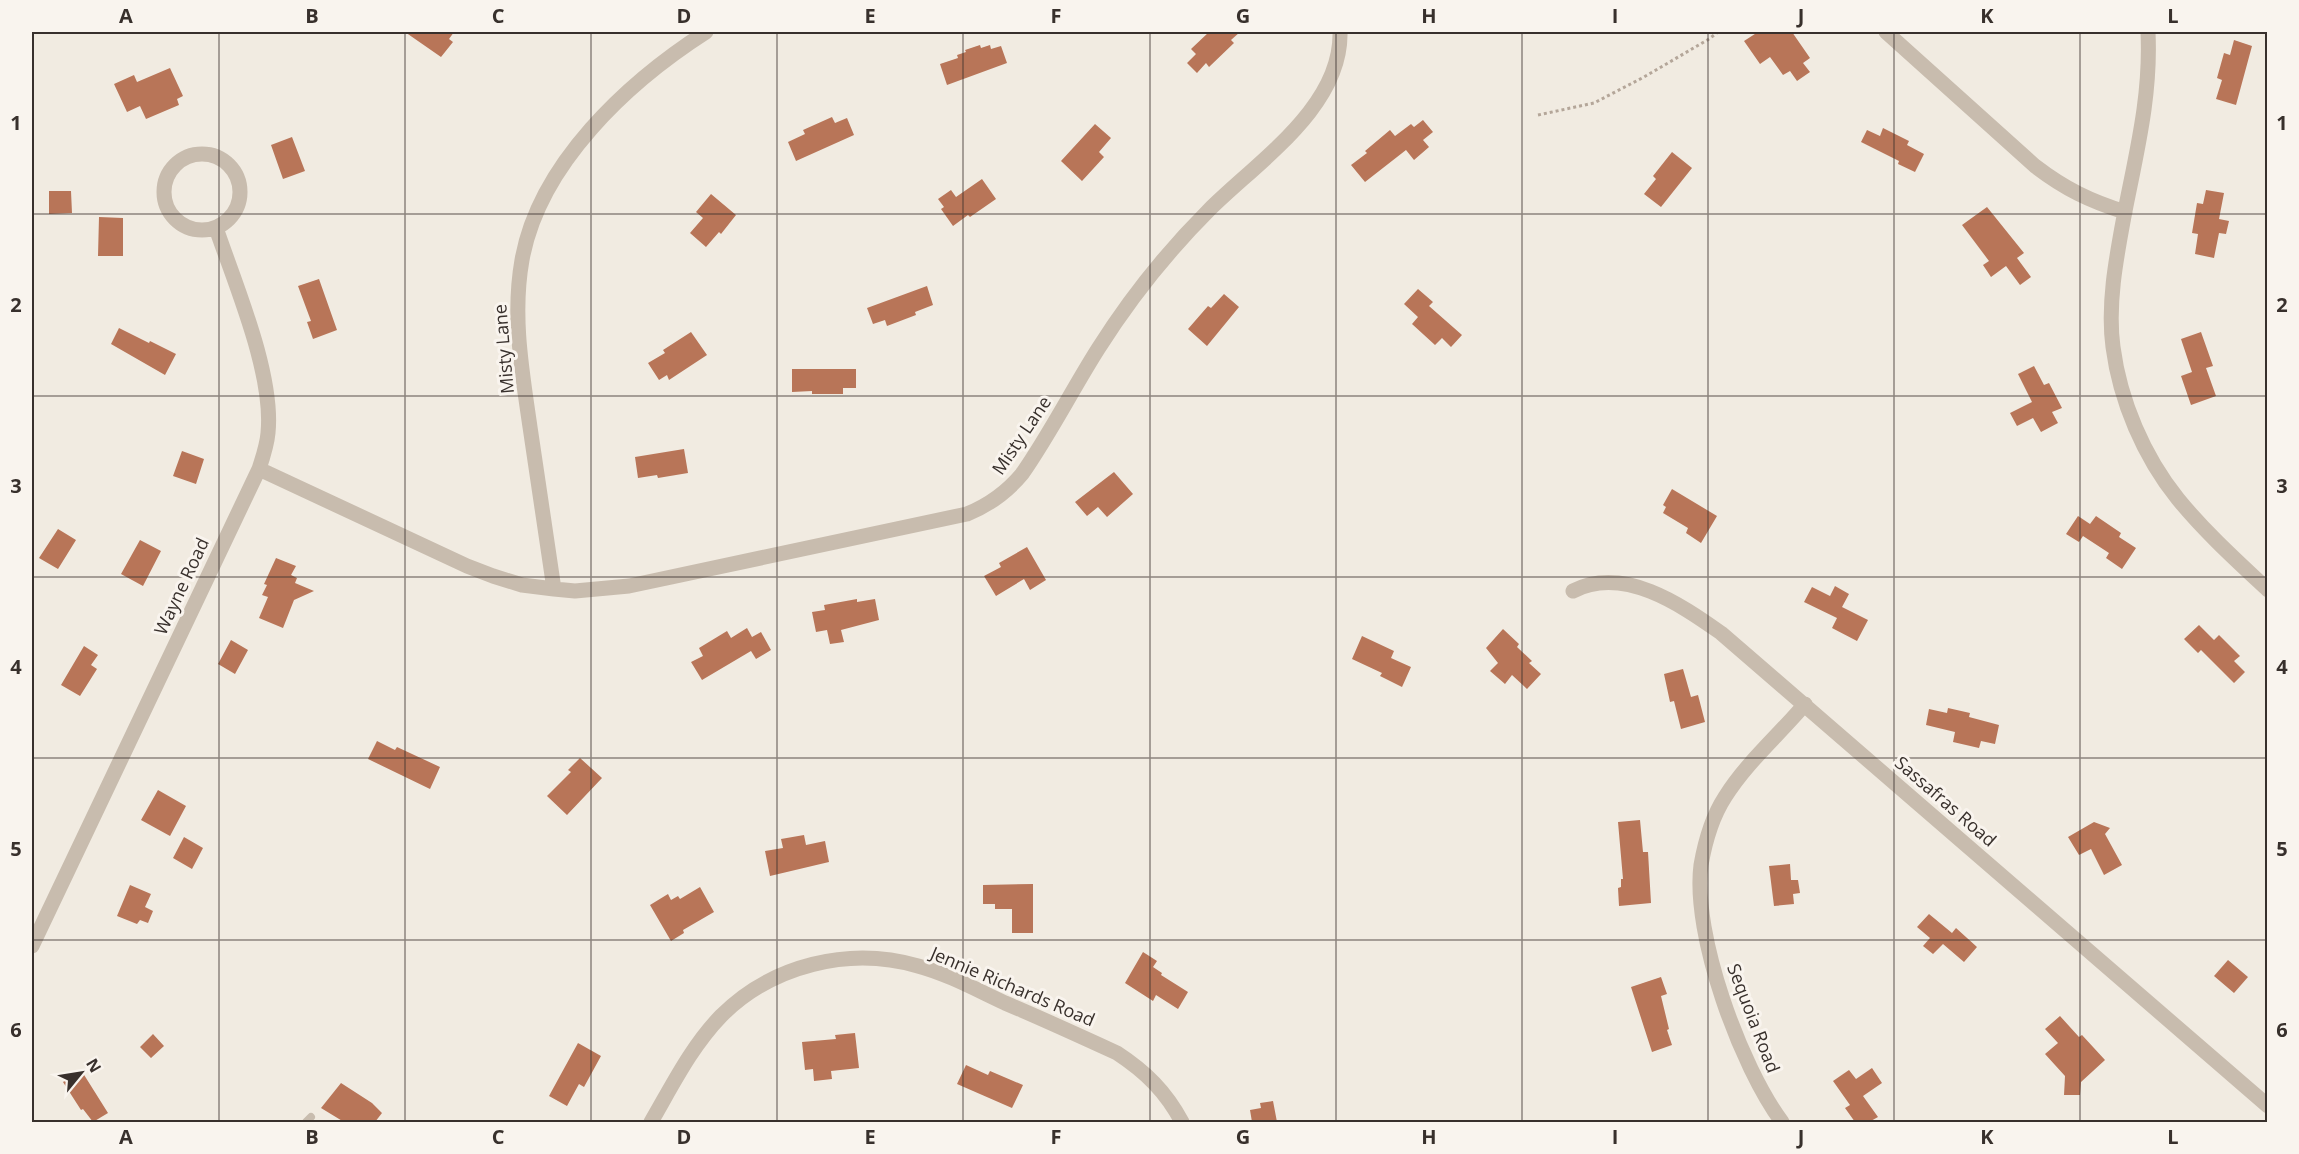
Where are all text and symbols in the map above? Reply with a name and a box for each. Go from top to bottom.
text: A [119,2,133,29]
text: B [305,2,319,29]
text: C [492,2,505,29]
text: D [677,2,691,29]
text: E [864,2,876,29]
text: F [1051,2,1061,29]
text: G [1236,2,1250,29]
text: H [1421,2,1437,29]
text: I [1612,2,1618,29]
text: J [1796,2,1804,29]
text: K [1980,2,1994,29]
text: L [2167,2,2179,29]
text: 1 [10,109,22,136]
text: 1 [2276,109,2288,136]
text: 2 [10,291,22,318]
text: 2 [2276,291,2288,318]
street label: Misty Lane [487,303,519,395]
street label: Misty Lane [986,391,1056,479]
text: 3 [10,472,22,499]
text: 3 [2276,472,2288,499]
street label: Wayne Road [148,534,214,638]
text: 4 [10,653,22,680]
text: 4 [2276,653,2288,680]
street label: Sassafras Road [1890,750,2002,852]
text: 5 [10,835,22,862]
text: 5 [2276,835,2288,862]
street label: Jennie Richards Road [925,940,1099,1031]
street label: Sequoia Road [1722,960,1786,1076]
text: 6 [10,1016,22,1043]
text: 6 [2276,1016,2288,1043]
north arrow [51,1043,111,1103]
text: N [81,1054,107,1077]
text: A [119,1123,133,1150]
text: B [305,1123,319,1150]
text: C [492,1123,505,1150]
text: D [677,1123,691,1150]
text: E [864,1123,876,1150]
text: F [1051,1123,1061,1150]
text: G [1236,1123,1250,1150]
text: H [1421,1123,1437,1150]
text: I [1612,1123,1618,1150]
text: J [1796,1123,1804,1150]
text: K [1980,1123,1994,1150]
text: L [2167,1123,2179,1150]

